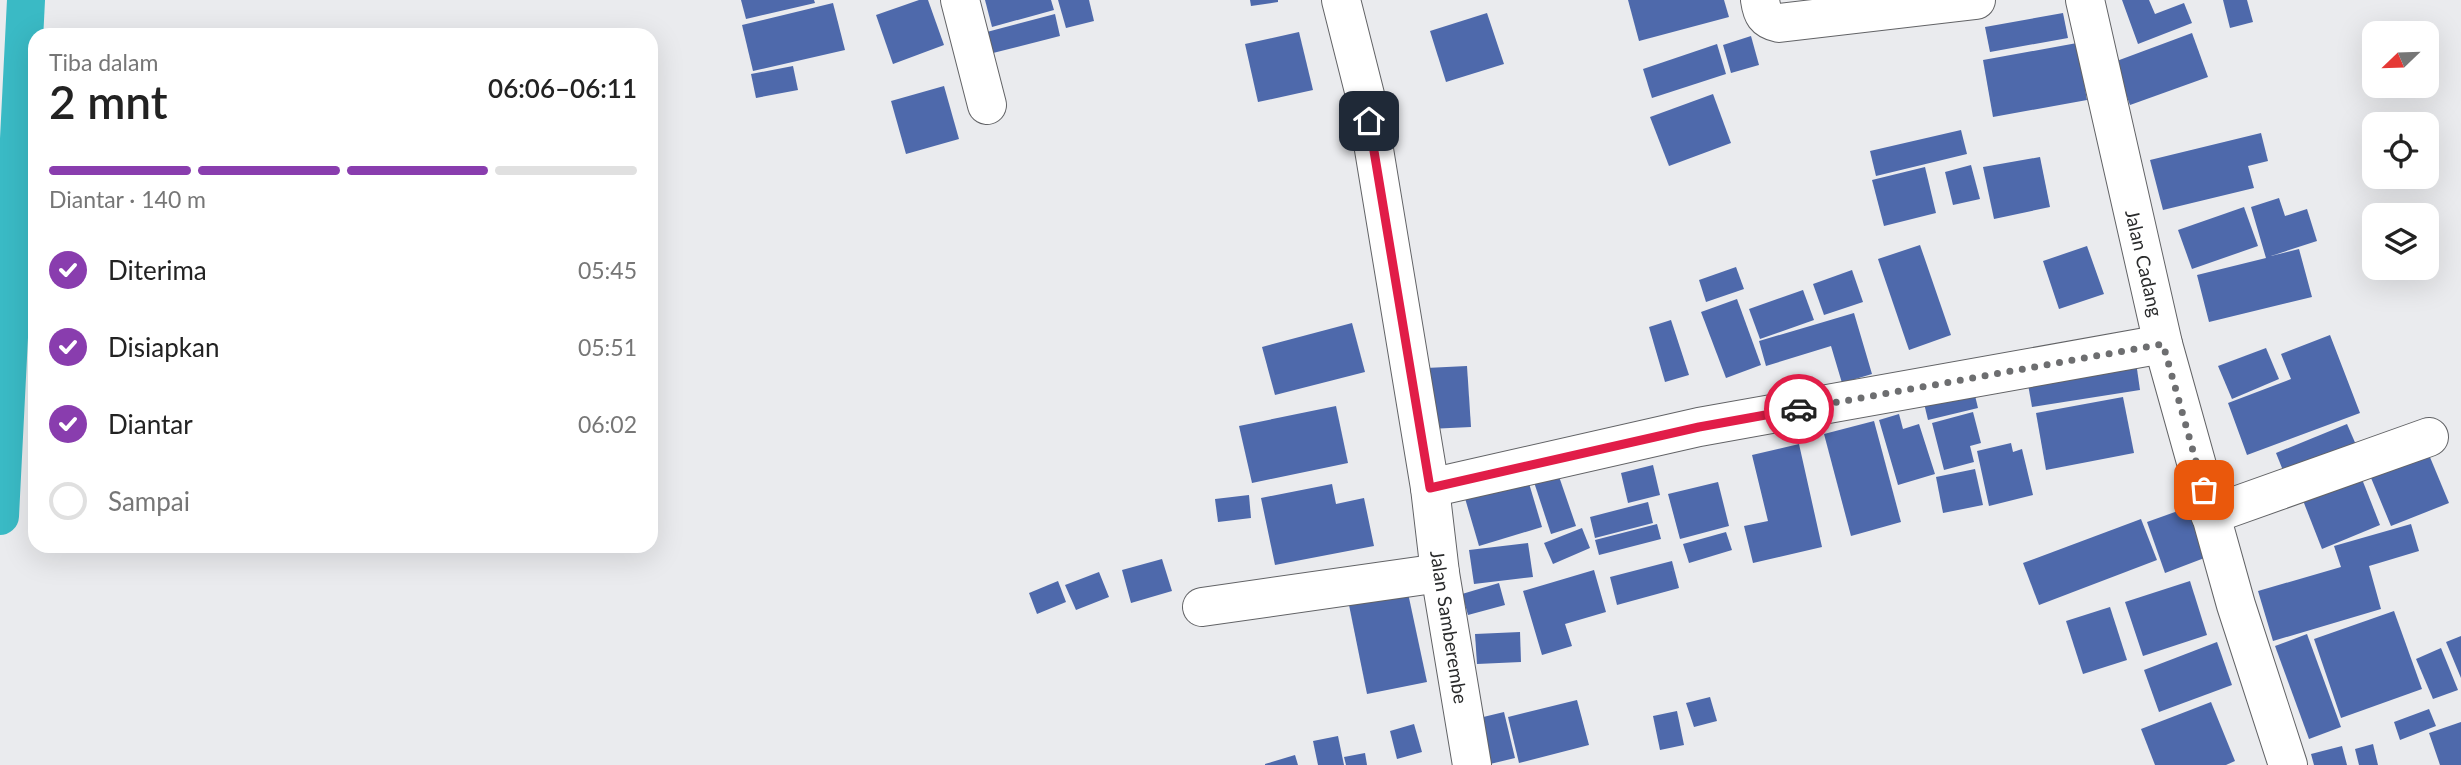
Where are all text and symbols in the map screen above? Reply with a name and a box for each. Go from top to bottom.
north arrow [2362,21,2440,98]
map controls [2362,21,2439,280]
text: Tiba dalam [49,48,158,76]
text: 06:06–06:11 [488,72,637,104]
text: 2 mnt [49,74,168,129]
pin [1339,91,1399,151]
icon: home [1350,102,1388,140]
button: locate [2362,112,2439,189]
text: Diantar · 140 m [49,185,206,213]
button: layers [2362,203,2439,280]
street label: Jalan Cadang [2121,207,2168,319]
icon: check [49,251,87,289]
text: Diterima [108,254,207,286]
text: 05:45 [578,256,637,284]
icon: check [49,328,87,366]
text: Disiapkan [108,331,219,363]
text: 05:51 [578,333,637,361]
courier [1764,374,1834,444]
icon: car [1780,390,1818,428]
icon: check [49,405,87,443]
text: Diantar [108,408,193,440]
text: 06:02 [578,410,637,438]
pin [2174,460,2234,520]
icon: bag [2185,471,2223,509]
text: Sampai [108,485,190,517]
street label: Jalan Samberembe [1426,548,1473,705]

